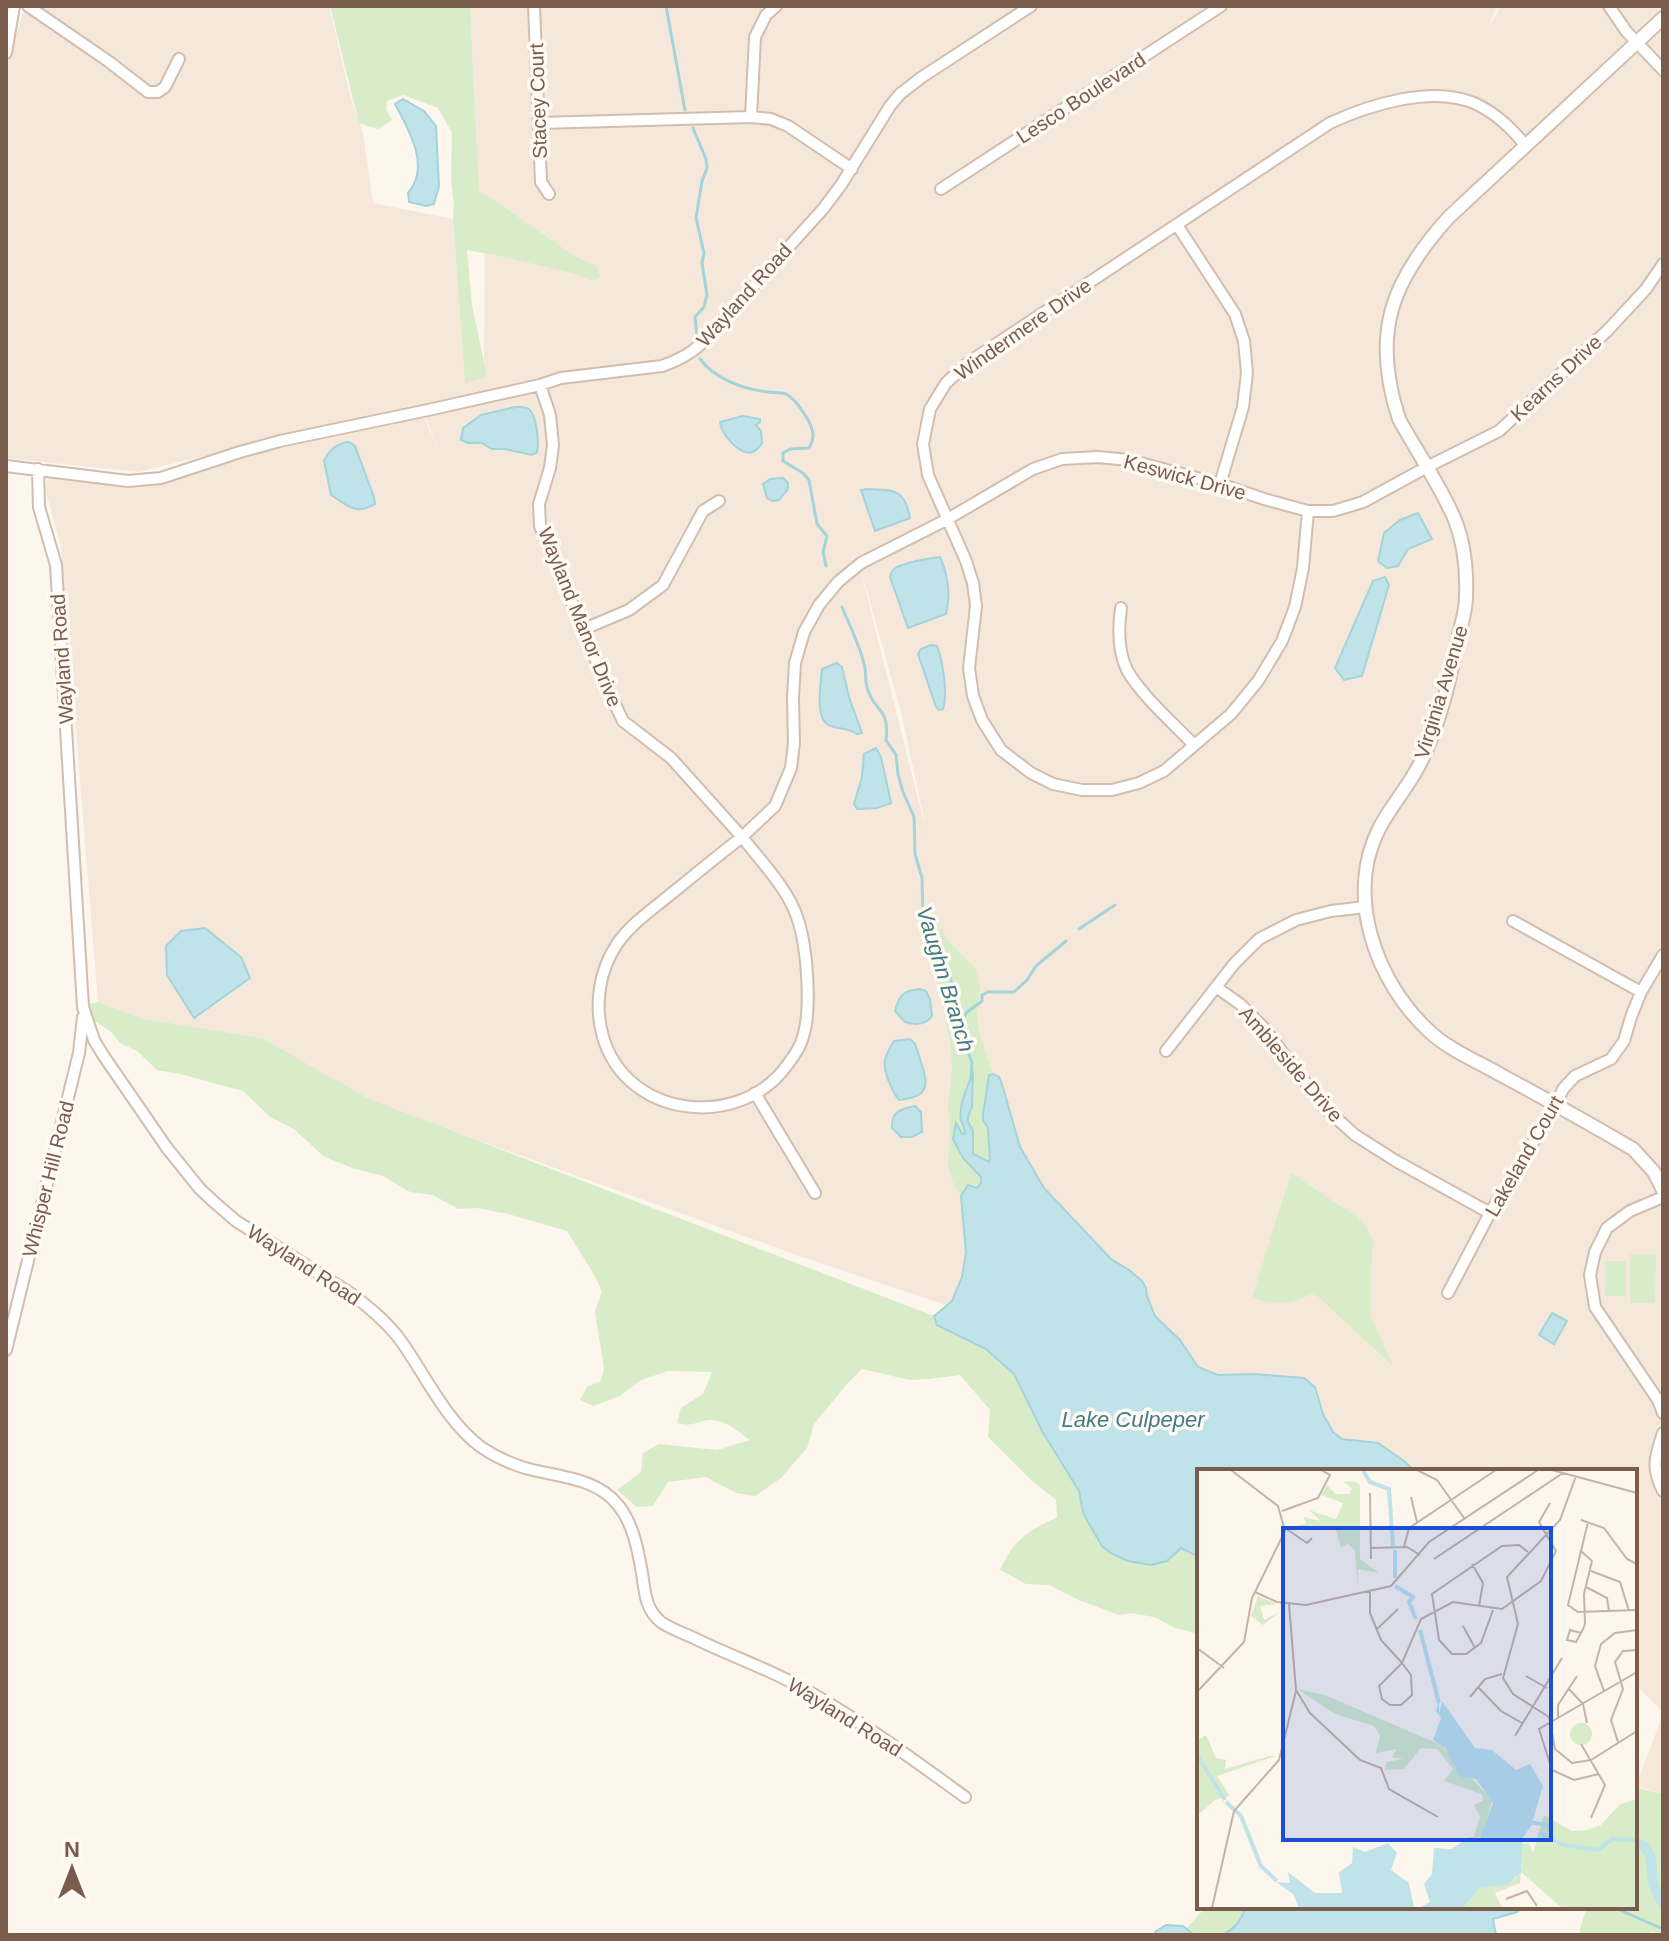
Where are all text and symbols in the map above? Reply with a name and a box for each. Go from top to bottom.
street label: Stacey Court [525,42,551,159]
street label: Lesco Boulevard [1013,48,1149,148]
street label: Wayland Road [692,239,796,351]
street label: Windermere Drive [951,274,1095,384]
street label: Kearns Drive [1506,331,1606,425]
street label: Keswick Drive [1122,450,1248,504]
street label: Wayland Manor Drive [534,524,626,710]
street label: Wayland Road [46,593,78,725]
street label: Virginia Avenue [1410,623,1472,761]
water label: Vaughn Branch [912,903,980,1055]
street label: Ambleside Drive [1235,1002,1347,1126]
street label: Lakeland Court [1481,1091,1568,1220]
street label: Whisper Hill Road [18,1099,78,1259]
street label: Wayland Road [243,1220,365,1310]
water label: Lake Culpeper [1061,1407,1206,1432]
inset map [1197,1469,1637,1909]
street label: Wayland Road [784,1673,906,1761]
north arrow [32,1829,112,1909]
text: N [64,1837,80,1862]

